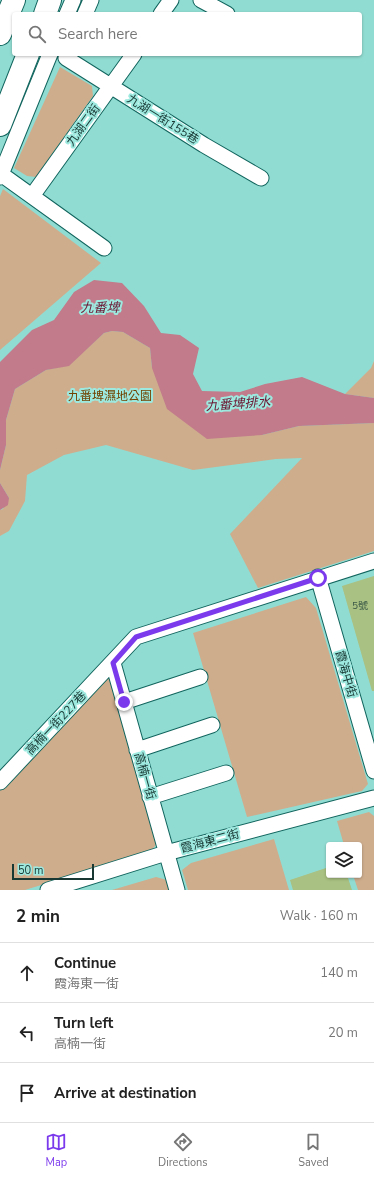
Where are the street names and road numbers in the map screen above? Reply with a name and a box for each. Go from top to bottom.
street label: 九湖一街155巷 [124,91,202,147]
street label: 九湖二街 [62,101,104,149]
street label: 霞海中街 [332,649,360,699]
street label: 高楠一街227巷 [22,688,90,758]
street label: 高楠一街 [131,751,159,801]
street label: 霞海東二街 [179,826,241,856]

